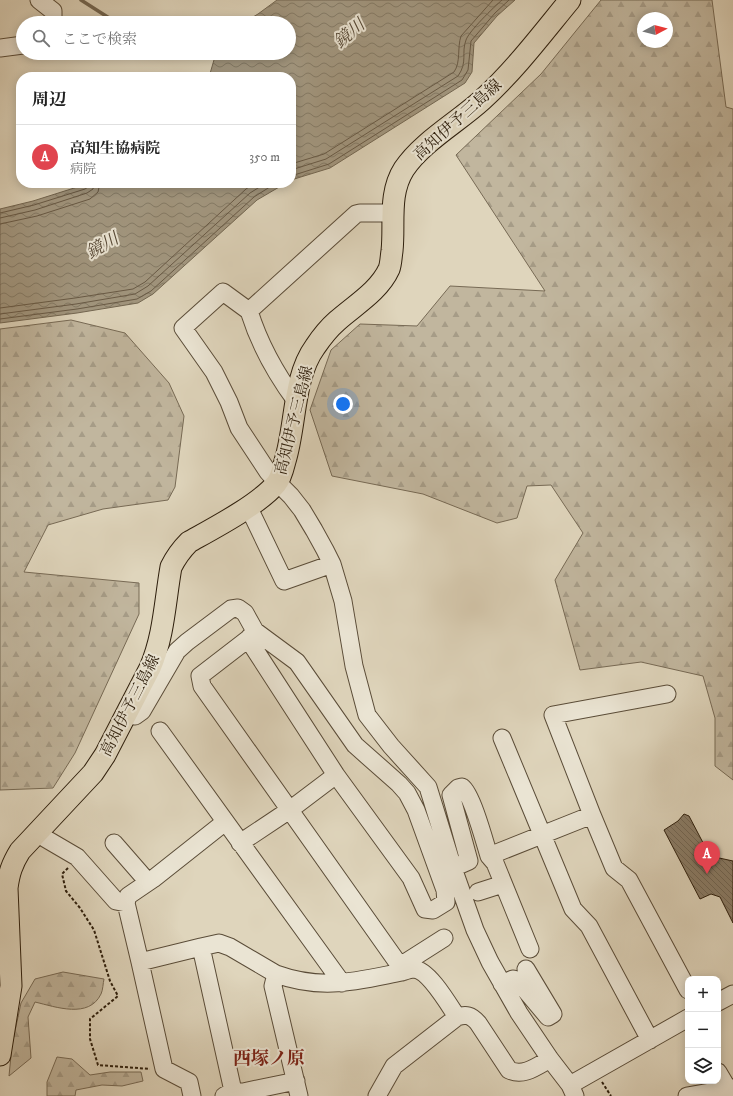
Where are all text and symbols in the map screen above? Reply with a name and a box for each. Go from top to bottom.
north arrow [637,12,673,48]
water label: 鏡川 [330,13,371,53]
search box [16,16,296,60]
icon: search [30,27,52,49]
text: ここで検索 [62,30,137,49]
street label: 高知伊予三島線 [409,75,506,165]
text: 周辺 [32,89,66,111]
text: 高知生協病院 [70,139,160,158]
text: A [41,149,49,165]
text: 350 m [249,149,280,165]
text: 病院 [70,161,96,177]
water label: 鏡川 [82,227,124,264]
street label: 高知伊予三島線 [271,363,317,477]
your location [333,394,353,414]
street label: 高知伊予三島線 [96,651,164,760]
pin: A [694,841,720,874]
map controls [685,976,721,1084]
button: + [685,976,721,1012]
button: − [685,1012,721,1048]
district label: 西塚ノ原 [233,1048,305,1070]
button: layers [685,1048,721,1084]

